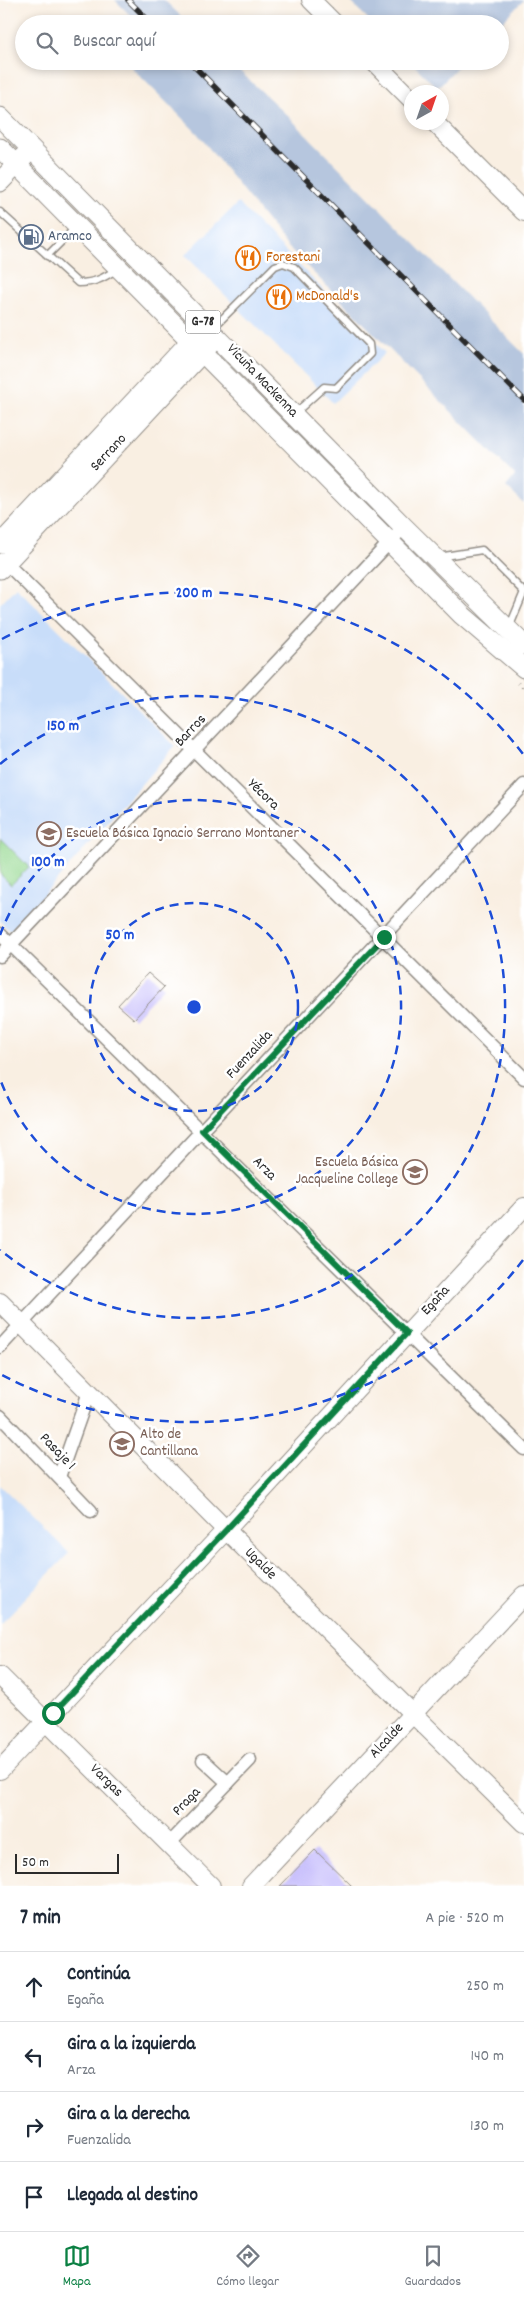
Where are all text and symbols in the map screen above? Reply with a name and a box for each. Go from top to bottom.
search box [15,15,509,70]
icon: search [33,29,61,57]
text: Buscar aquí [73,29,155,56]
north arrow [404,85,449,130]
fuel station icon: Aramco [18,224,44,250]
place label: Aramco [48,226,92,248]
restaurant icon: Forestani [235,245,261,271]
place label: Forestani [266,247,320,269]
restaurant icon: McDonald's [266,284,292,310]
place label: McDonald's [296,286,359,308]
road number: G-78 [186,311,220,334]
street label: Vicuña Mackenna [221,339,304,424]
street label: Serrano [86,429,133,477]
text: 200 m [176,583,212,605]
street label: Barros [170,710,212,752]
text: 150 m [47,716,79,738]
street label: Yécora [242,774,285,817]
school or university icon: Escuela Básica Ignacio Serrano Montaner [36,821,62,847]
place label: Escuela Básica Ignacio Serrano Montaner [66,823,299,845]
text: 100 m [31,852,65,874]
text: 50 m [106,925,134,947]
route end [373,926,396,949]
centre of rings [185,998,203,1016]
street label: Fuenzalida [222,1025,279,1084]
street label: Arza [247,1152,282,1187]
place label: Escuela Básica Jacqueline College [295,1152,399,1191]
school or university icon: Escuela Básica Jacqueline College [402,1159,428,1185]
street label: Egaña [416,1280,456,1321]
place label: Alto de Cantillana [140,1424,199,1463]
street label: Pasaje 1 [34,1428,80,1476]
school or university icon: Alto de Cantillana [109,1431,135,1457]
street label: Ugalde [239,1543,282,1586]
route start [42,1702,65,1725]
street label: Alcalde [365,1718,410,1764]
street label: Vargas [84,1759,128,1803]
street label: Praga [168,1782,207,1822]
scale bar [15,1851,119,1874]
text: 50 m [22,1853,49,1873]
text: 7 min [20,1904,61,1934]
text: A pie · 520 m [425,1907,504,1930]
text: Continúa [67,1962,130,1989]
icon: ahead [20,1973,48,2001]
text: 250 m [466,1975,504,1998]
text: Egaña [67,1989,104,2012]
text: Gira a la izquierda [67,2032,195,2059]
icon: left [20,2043,48,2071]
text: 140 m [470,2045,504,2068]
text: Arza [67,2059,95,2082]
text: Gira a la derecha [67,2102,189,2129]
icon: right [20,2113,48,2141]
text: 130 m [470,2115,504,2138]
text: Fuenzalida [67,2129,131,2152]
icon: arrive [20,2183,48,2211]
text: Llegada al destino [67,2183,198,2210]
tab: Mapa [63,2242,91,2292]
tab: Cómo llegar [216,2242,279,2292]
tab: Guardados [405,2242,461,2292]

